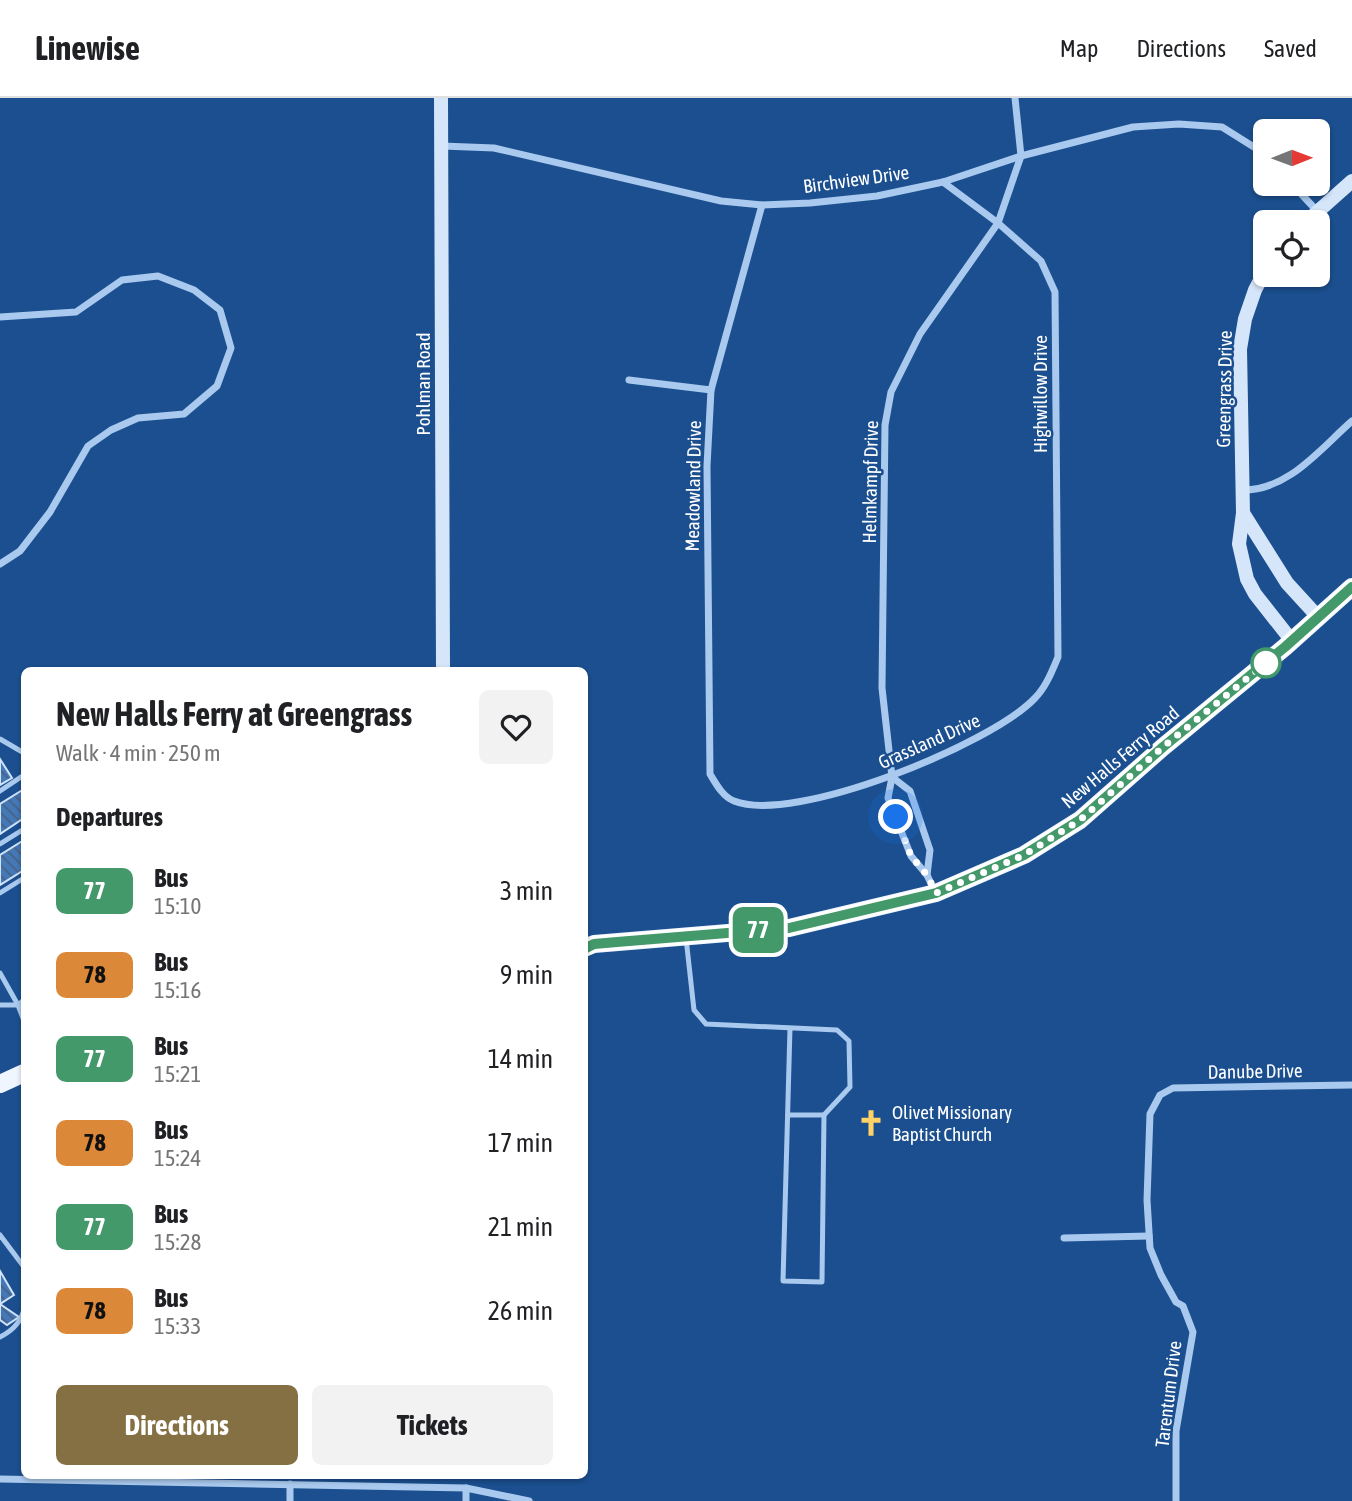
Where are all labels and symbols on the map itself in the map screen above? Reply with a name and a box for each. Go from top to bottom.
north arrow [1253,119,1330,196]
street label: Birchview Drive [802,161,910,197]
street label: Greengrass Drive [1212,330,1236,448]
street label: Pohlman Road [412,333,434,435]
street label: Highwillow Drive [1029,335,1051,453]
street label: Meadowland Drive [681,420,705,552]
street label: Helmkampf Drive [858,420,882,544]
unlabelled marker [1251,648,1281,678]
street label: New Halls Ferry Road [1057,701,1183,813]
street label: Grassland Drive [875,709,983,773]
your location [878,799,913,834]
line badge: 77 [726,907,790,953]
street label: Danube Drive [1207,1059,1303,1083]
place label: Olivet Missionary Baptist Church [892,1101,1012,1145]
church icon: Olivet Missionary Baptist Church [856,1108,886,1138]
street label: Tarentum Drive [1151,1340,1185,1448]

